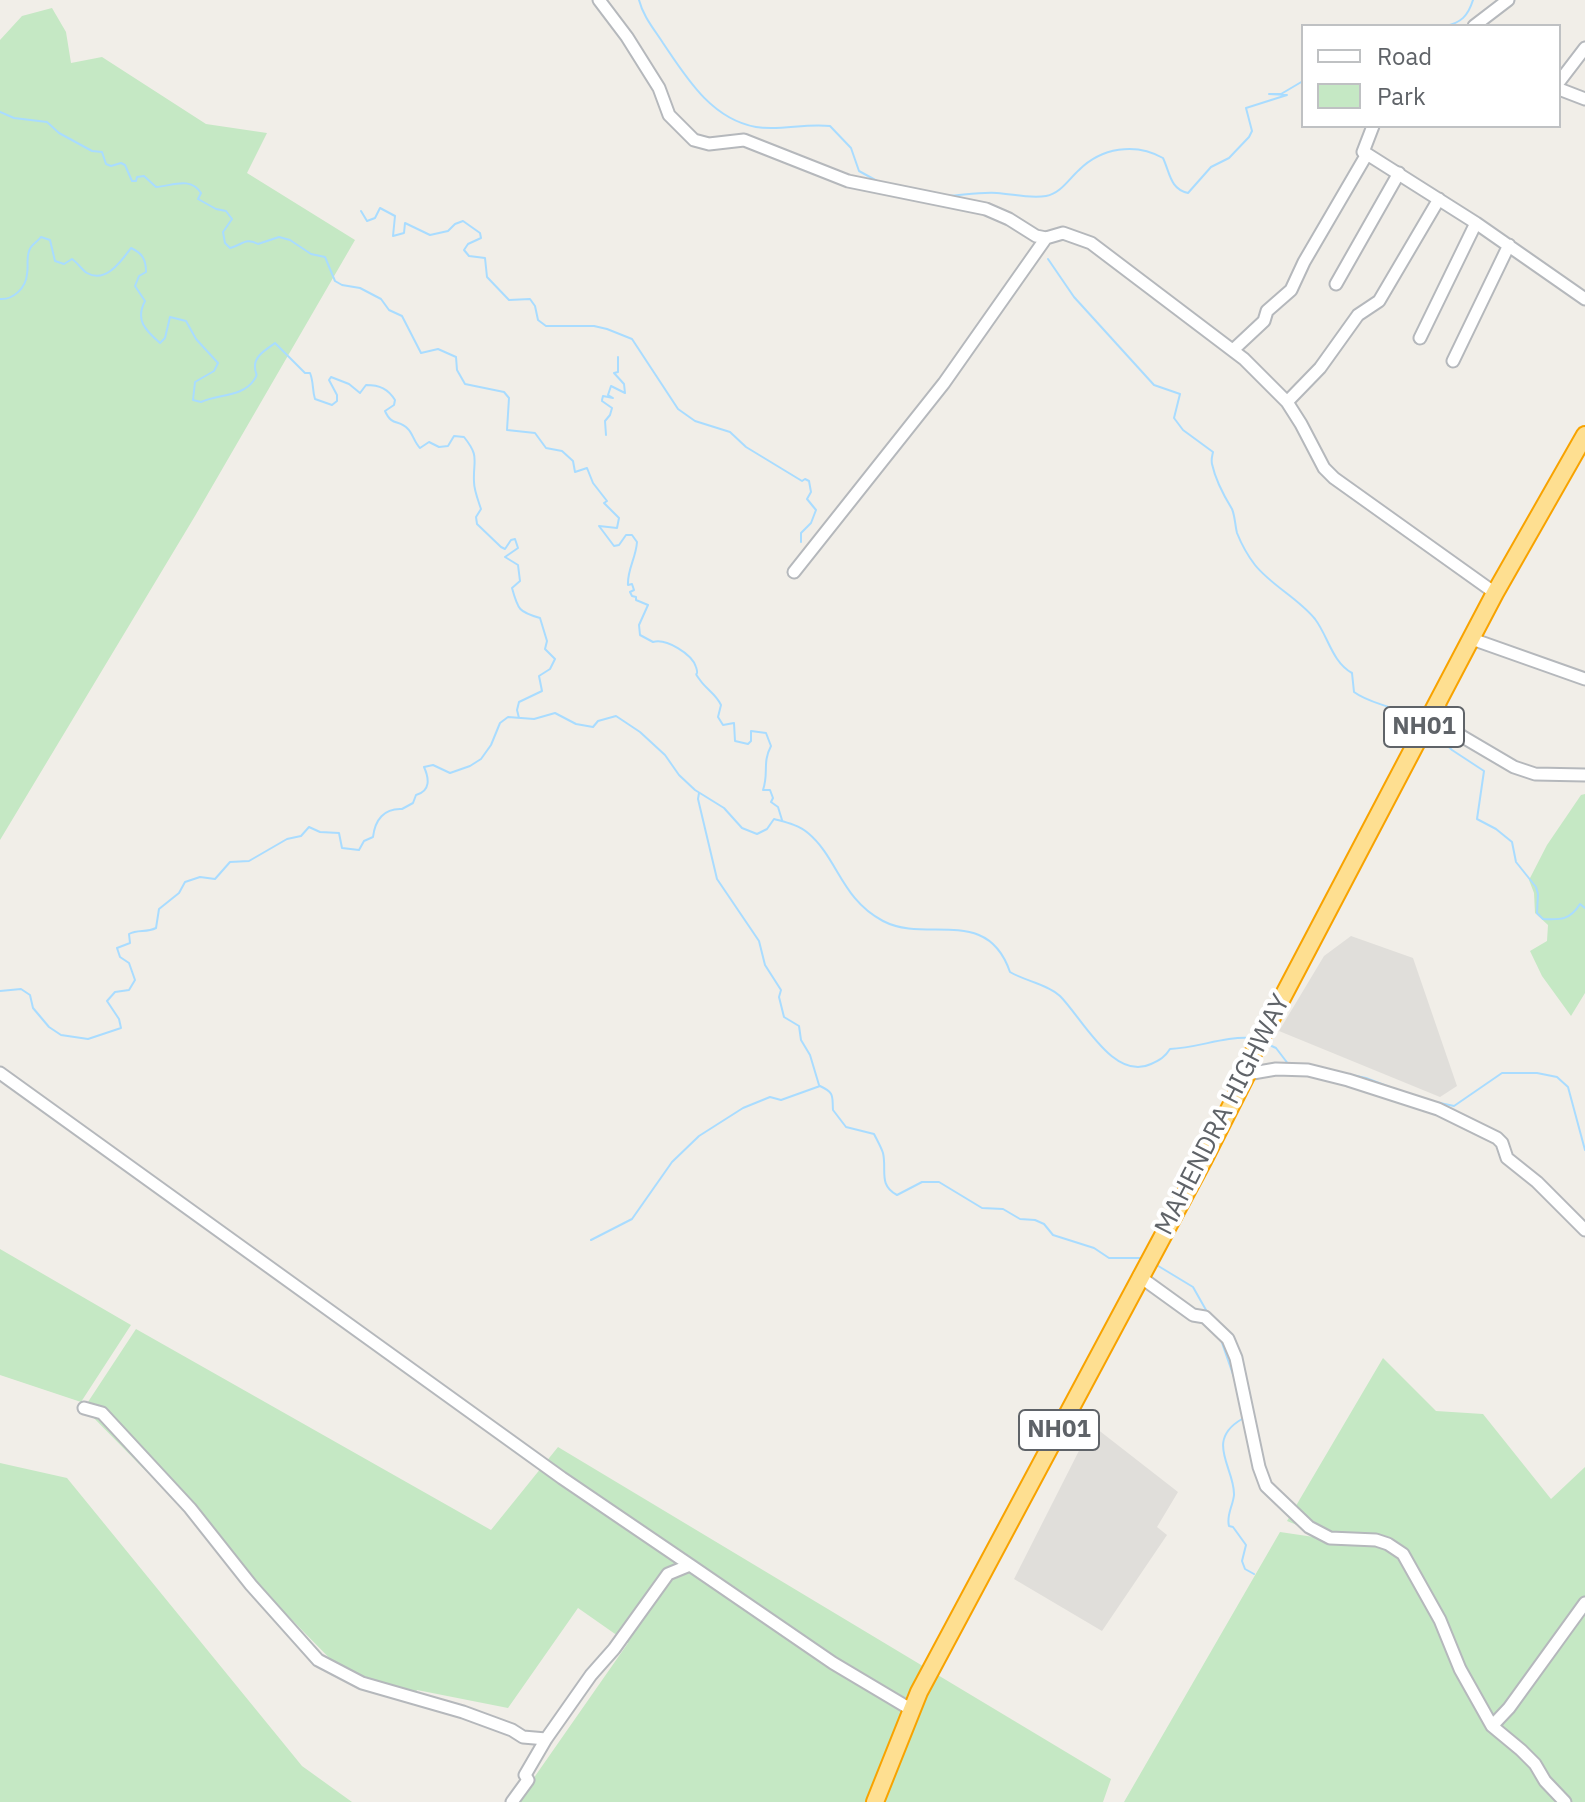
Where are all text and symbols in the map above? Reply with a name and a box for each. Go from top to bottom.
legend [1301,24,1561,128]
text: Road [1377,40,1432,72]
text: Park [1377,80,1426,112]
road number: NH01 [1384,707,1464,747]
street label: MAHENDRA HIGHWAY [1149,990,1297,1240]
road number: NH01 [1019,1410,1099,1450]

